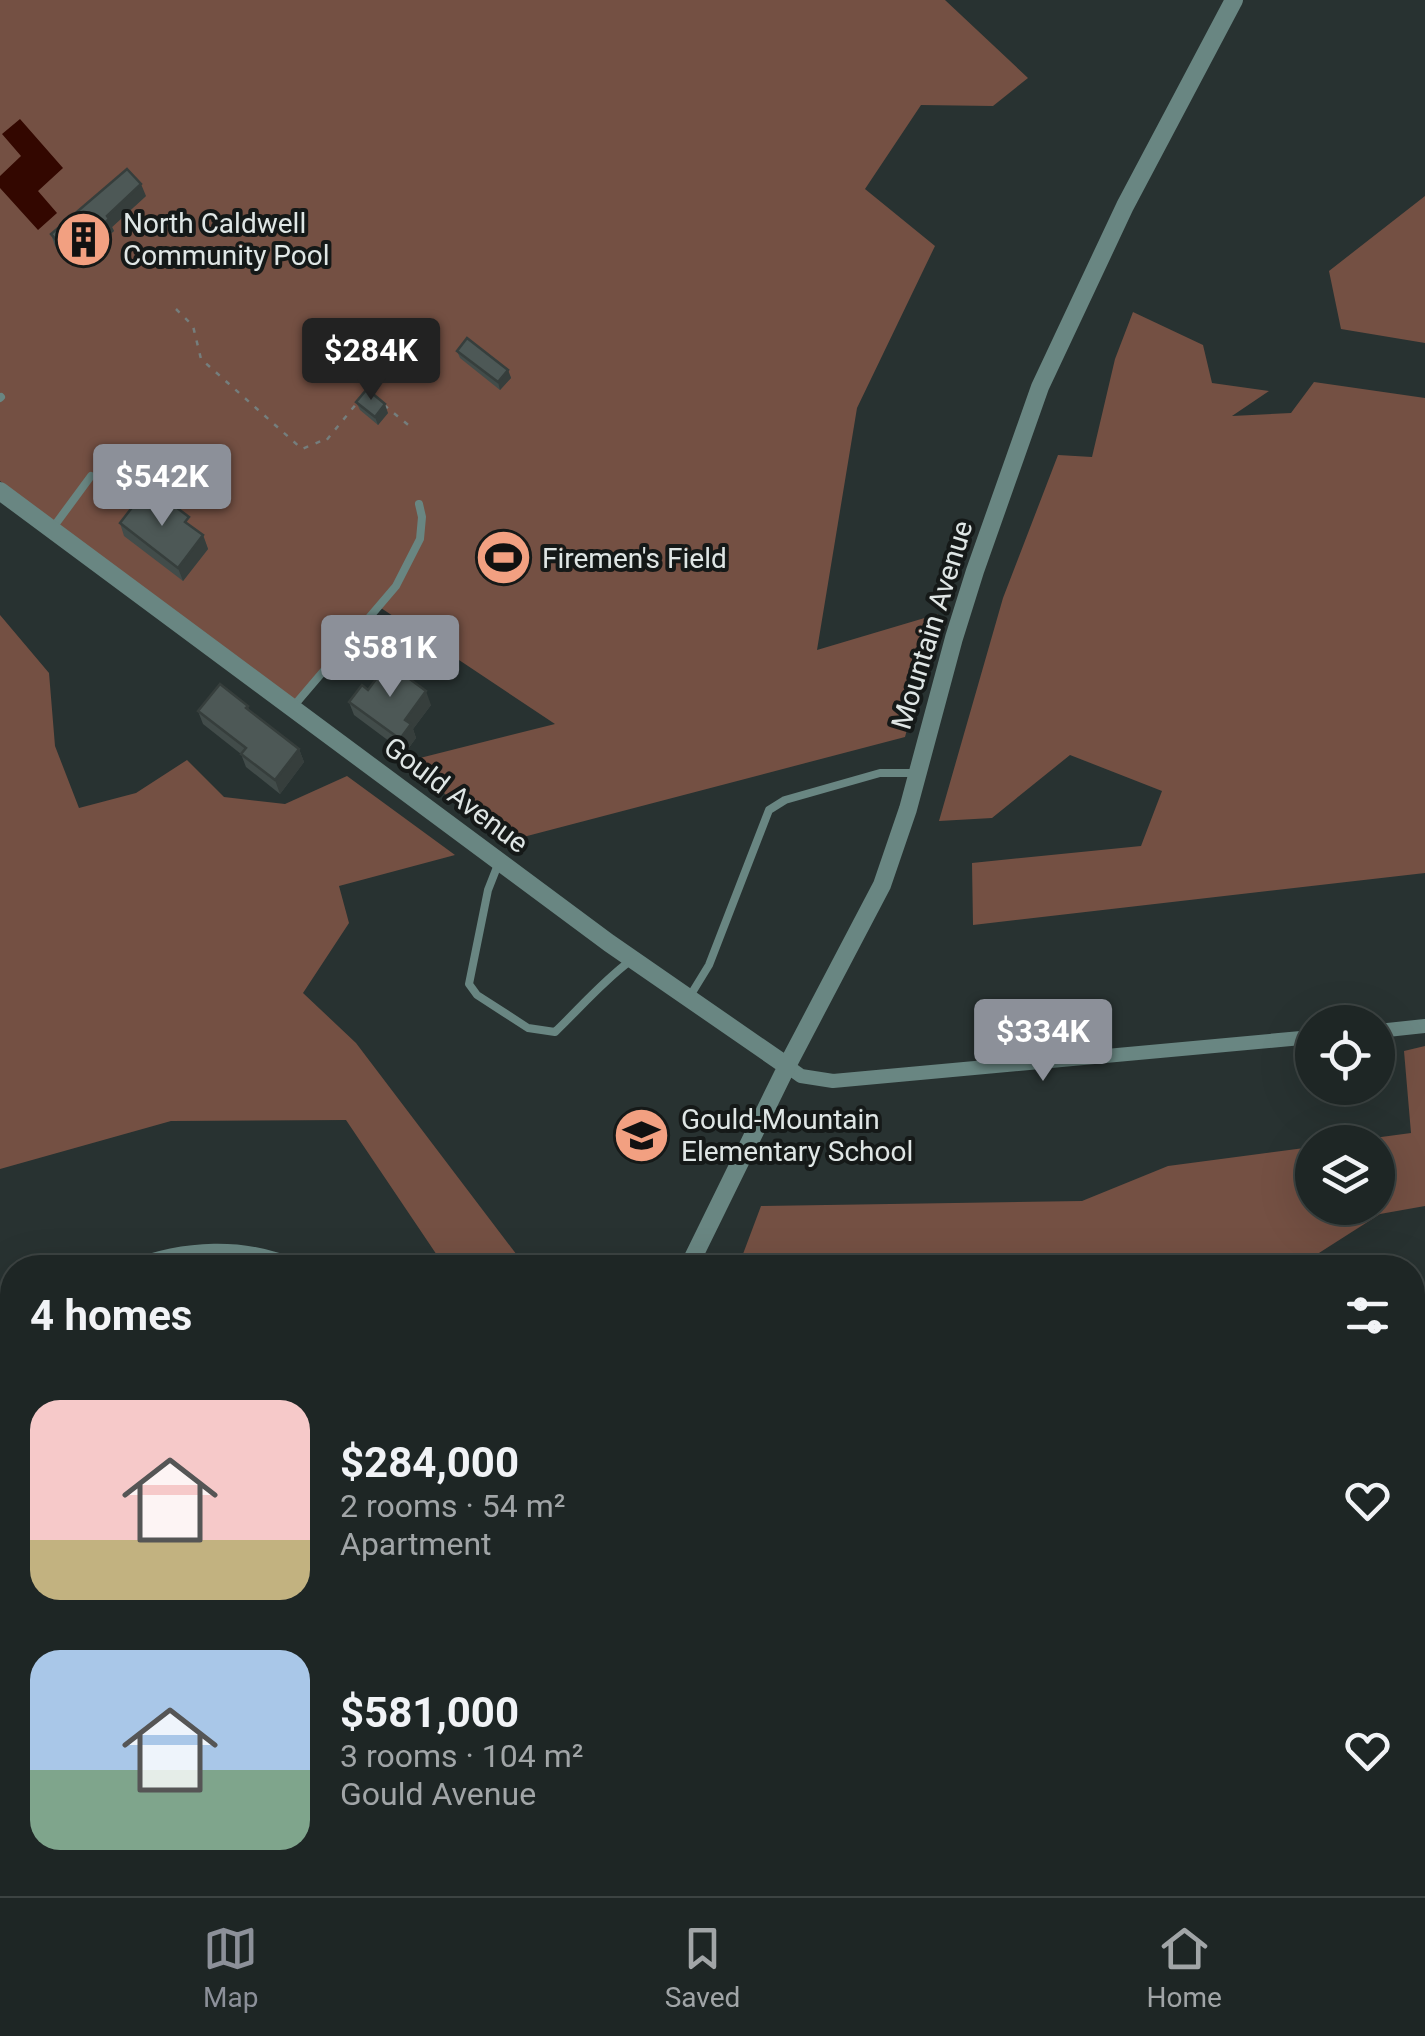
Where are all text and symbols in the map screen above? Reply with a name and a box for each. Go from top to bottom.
place label: North Caldwell Community Pool [123,207,330,272]
building icon: North Caldwell Community Pool [54,209,114,269]
pin: $284K [301,318,441,403]
text: $284K [324,331,418,369]
pin: $542K [92,444,232,529]
text: $542K [115,457,209,495]
street label: Mountain Avenue [885,517,979,733]
sports icon: Firemen's Field [473,528,533,588]
place label: Firemen's Field [542,542,727,575]
pin: $581K [320,615,460,700]
text: $581K [343,628,437,666]
street label: Gould Avenue [378,730,534,860]
pin: $334K [973,999,1113,1084]
map controls [1295,1005,1395,1225]
button: locate [1295,1005,1395,1105]
text: $334K [996,1012,1090,1050]
place label: Gould-Mountain Elementary School [681,1103,913,1168]
school or university icon: Gould-Mountain Elementary School [612,1105,672,1165]
button: layers [1295,1125,1395,1225]
icon: filters [1340,1288,1395,1343]
text: 4 homes [30,1291,192,1340]
text: $284,000 [340,1438,519,1487]
icon: home [110,1440,230,1560]
icon: heart [1340,1473,1395,1528]
text: 2 rooms · 54 m² [340,1487,565,1525]
text: Apartment [340,1525,492,1563]
text: $581,000 [340,1688,519,1737]
icon: home [110,1690,230,1810]
icon: heart [1340,1723,1395,1778]
text: 3 rooms · 104 m² [340,1737,583,1775]
text: Gould Avenue [340,1775,536,1813]
tab: Map [203,1921,258,2014]
tab: Saved [665,1921,740,2014]
tab: Home [1147,1921,1222,2014]

